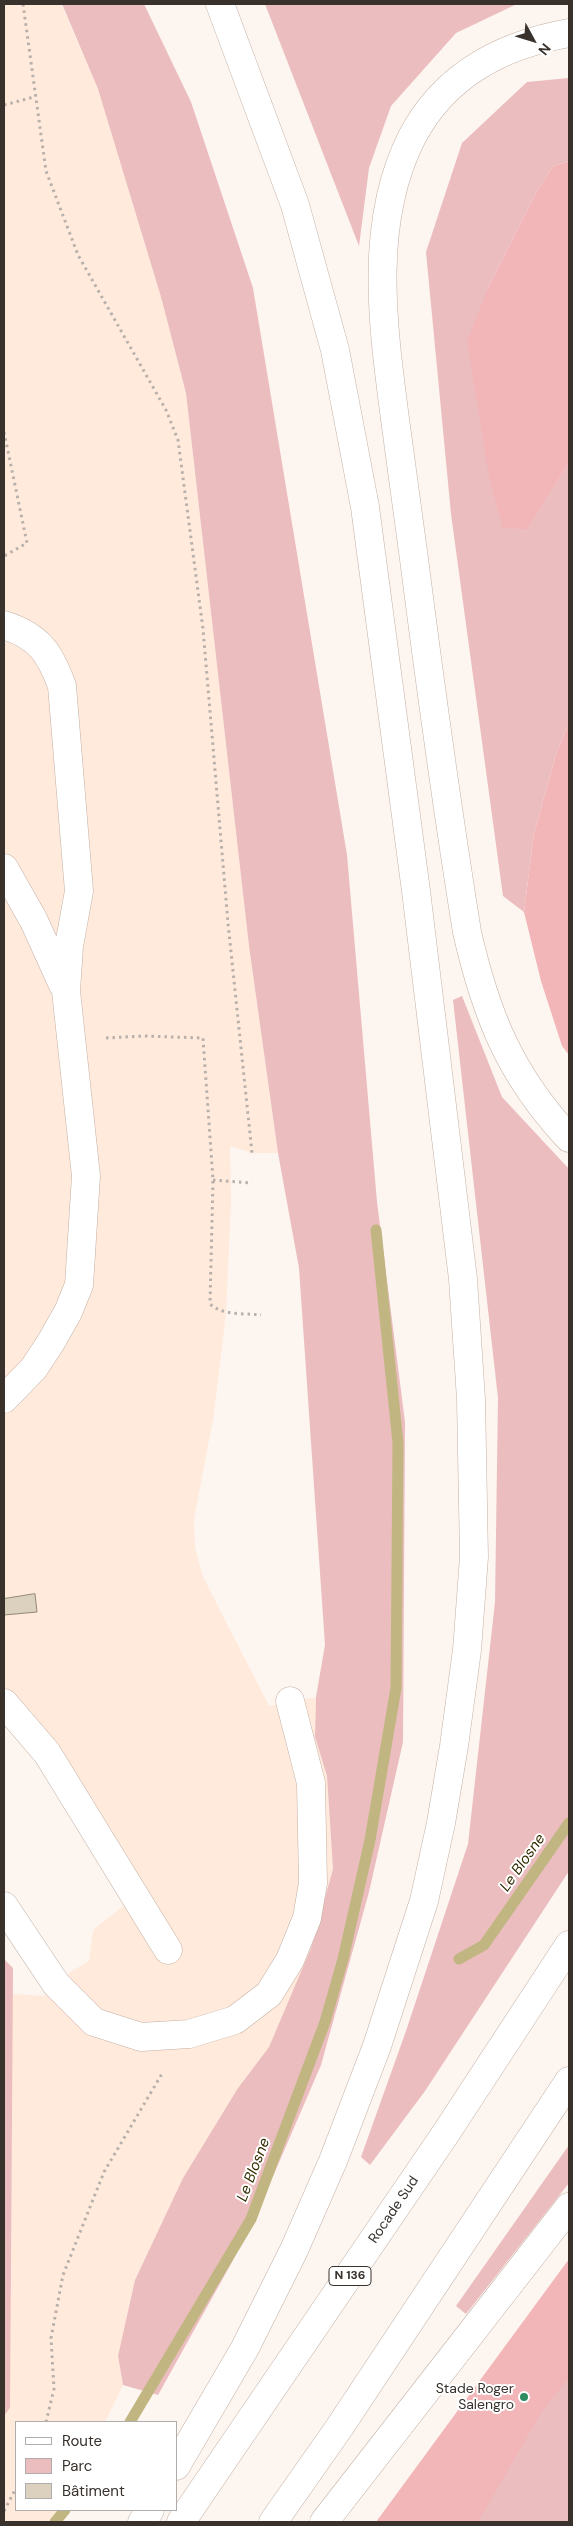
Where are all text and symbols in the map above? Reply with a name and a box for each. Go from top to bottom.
north arrow [508,15,558,65]
text: N [534,40,555,59]
water label: Le Blosne [497,1831,549,1895]
water label: Le Blosne [234,2136,274,2204]
street label: Rocade Sud [365,2173,423,2247]
road number: N 136 [329,2266,371,2286]
place label: Stade Roger Salengro [436,2381,514,2414]
marker: Stade Roger Salengro [518,2391,530,2403]
legend [15,2421,178,2511]
text: Route [62,2431,102,2451]
text: Parc [62,2456,92,2476]
text: Bâtiment [62,2481,125,2501]

